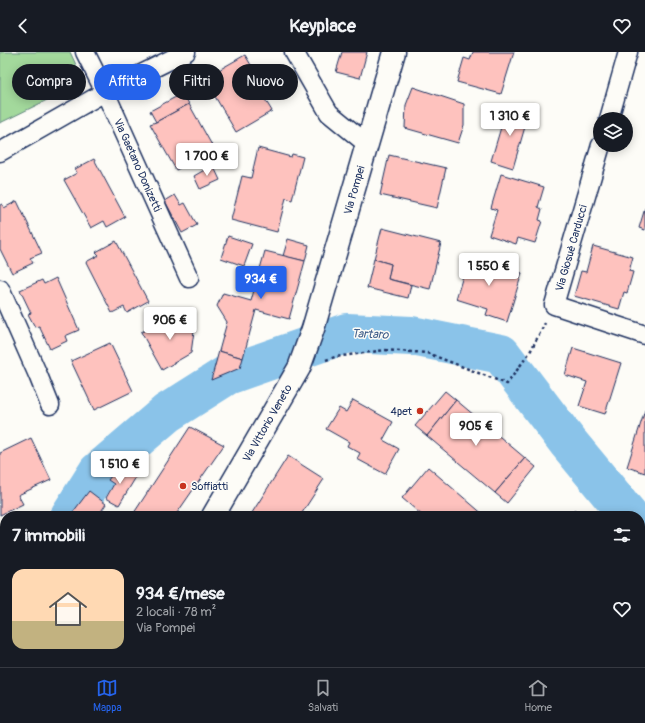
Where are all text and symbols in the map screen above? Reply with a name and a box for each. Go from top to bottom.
icon: back [12,15,34,37]
text: Keyplace [289,15,356,38]
icon: heart [611,15,633,37]
chip: Compra [12,64,86,100]
chip: Affitta [94,64,161,100]
chip: Filtri [169,64,224,100]
chip: Nuovo [232,64,298,100]
pin: 1 310 € [473,103,547,137]
text: 1 310 € [490,108,530,124]
map controls [593,112,633,152]
button: layers [593,112,633,152]
street label: Via Gaetano Donizetti [111,117,164,214]
pin: 1 700 € [170,143,244,177]
text: 1 700 € [185,148,229,164]
street label: Via Pompei [341,164,368,216]
street label: Via Giosuè Carducci [553,203,590,293]
pin: 1 550 € [452,253,526,287]
text: 1 550 € [468,258,510,274]
pin: 934 € [233,266,289,300]
text: 934 € [245,271,277,287]
pin: 906 € [142,307,198,341]
text: 906 € [153,312,187,328]
water label: Tartaro [351,326,390,343]
street label: Via Vittorio Veneto [240,382,295,464]
place label: 4pet [391,405,413,418]
marker: 4pet [415,406,425,416]
pin: 905 € [448,413,504,447]
text: 905 € [459,418,493,434]
pin: 1 510 € [83,451,157,485]
text: 1 510 € [100,456,140,472]
place label: Soffiatti [191,480,228,493]
marker: Soffiatti [178,481,188,491]
icon: filters [611,524,633,546]
text: 7 immobili [12,525,85,546]
text: 934 €/mese [136,583,225,604]
icon: home [44,585,92,633]
icon: heart [611,598,633,620]
text: 2 locali · 78 m² [136,604,216,620]
text: Via Pompei [136,620,195,636]
tab: Mappa [93,677,122,714]
tab: Salvati [308,677,338,714]
tab: Home [524,677,552,714]

